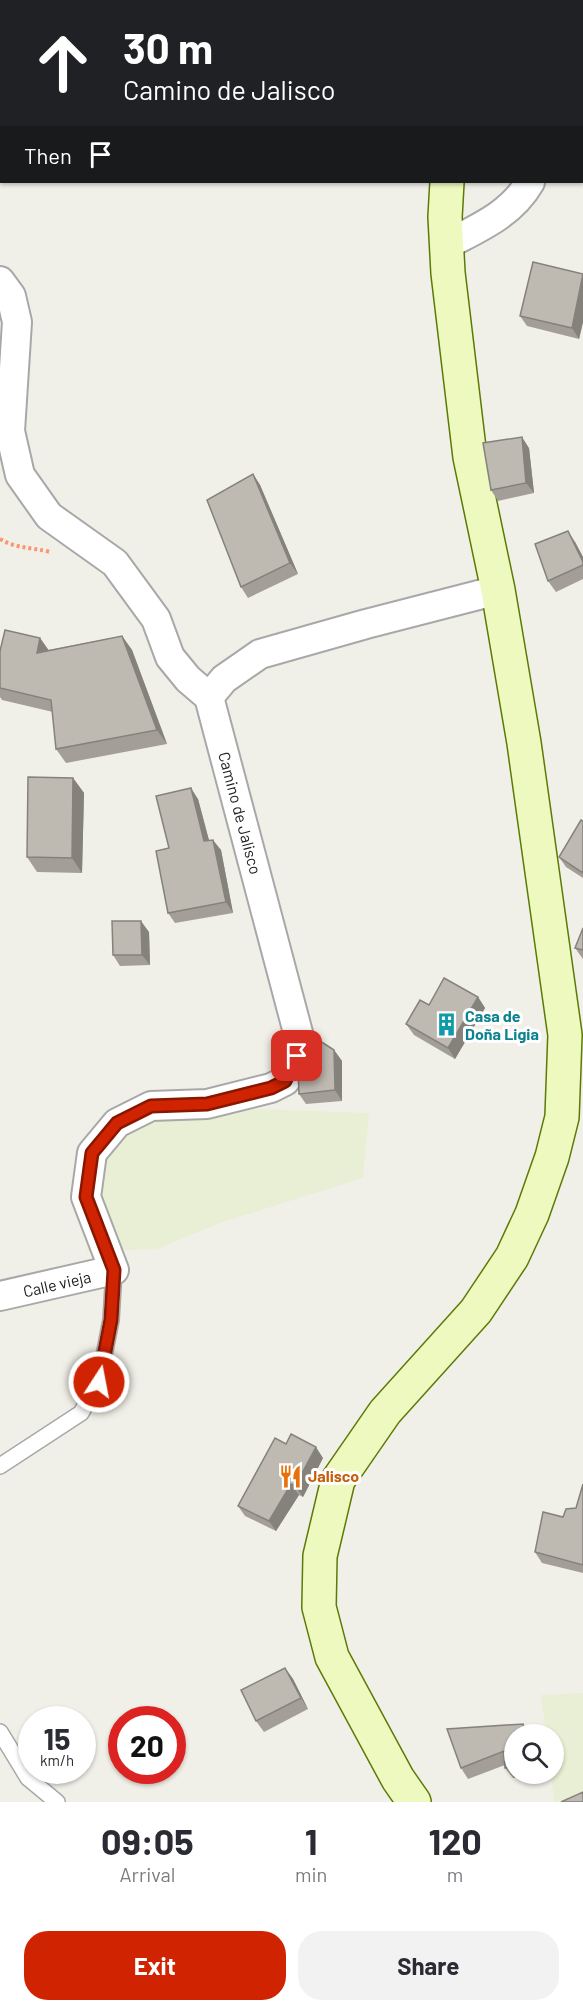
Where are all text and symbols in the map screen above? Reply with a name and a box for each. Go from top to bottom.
text: 30 m [123,22,213,72]
icon: ahead [24,24,102,102]
text: Camino de Jalisco [123,73,335,105]
icon: arrive [84,138,117,171]
text: Then [24,142,72,168]
street label: Camino de Jalisco [215,750,266,876]
place label: Casa de Doña Ligia [465,1006,539,1043]
building icon: Casa de Doña Ligia [434,1012,460,1038]
pin [271,1030,322,1081]
icon: arrive [280,1039,313,1072]
street label: Calle vieja [21,1266,93,1301]
position arrow [67,1350,131,1414]
restaurant icon: Jalisco [277,1463,303,1489]
place label: Jalisco [308,1466,359,1485]
speed limit sign: 20 [108,1706,186,1784]
text: 15 [44,1720,70,1756]
map controls [504,1724,564,1784]
button: search [504,1724,564,1784]
text: km/h [40,1751,74,1769]
text: 09:05 [101,1819,194,1862]
text: 1 [305,1819,317,1862]
text: 120 [428,1819,482,1862]
text: Arrival [119,1862,175,1886]
text: min [295,1862,327,1886]
text: m [447,1862,463,1886]
button: Exit [24,1931,286,2000]
button: Share [298,1931,559,2000]

